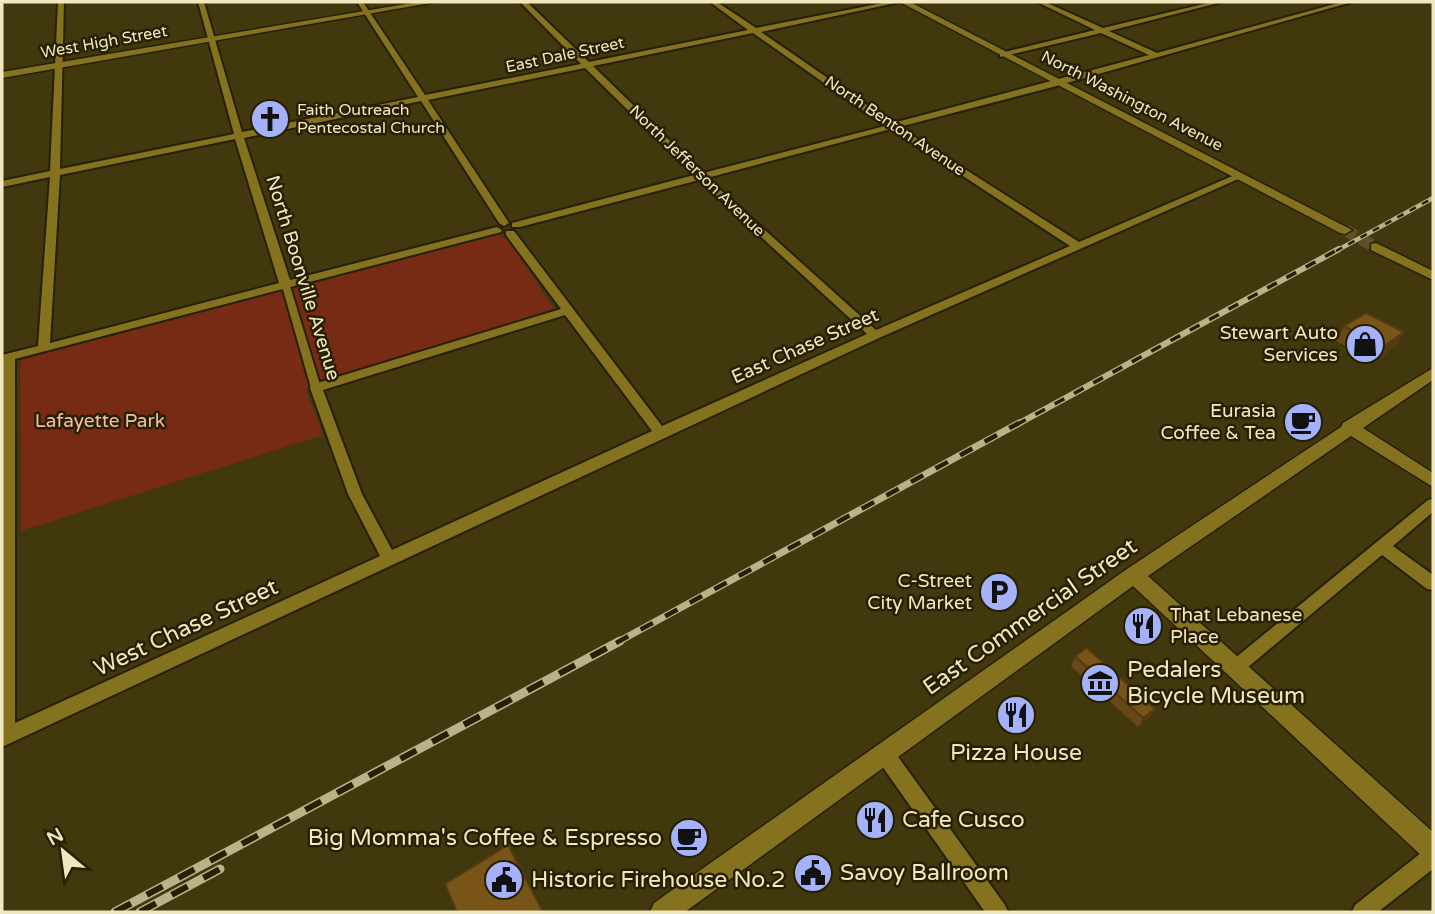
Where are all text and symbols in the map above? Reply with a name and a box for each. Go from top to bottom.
street label: West High Street [39,21,169,63]
street label: East Dale Street [504,33,626,77]
street label: North Washington Avenue [1038,46,1226,156]
street label: North Benton Avenue [821,72,969,180]
church icon: Faith Outreach Pentecostal Church [249,98,291,140]
place label: Faith Outreach Pentecostal Church [297,100,445,138]
street label: North Jefferson Avenue [625,101,769,241]
street label: North Boonville Avenue [261,173,345,383]
street label: East Chase Street [728,304,882,388]
place label: Stewart Auto Services [1220,322,1338,366]
shop icon: Stewart Auto Services [1344,323,1386,365]
place label: Eurasia Coffee & Tea [1160,400,1276,444]
cafe icon: Eurasia Coffee & Tea [1282,401,1324,443]
park label: Lafayette Park [35,410,165,432]
street label: East Commercial Street [918,532,1143,702]
place label: C-Street City Market [867,570,972,614]
parking icon: C-Street City Market [978,571,1020,613]
street label: West Chase Street [90,573,283,683]
place label: That Lebanese Place [1170,604,1302,648]
restaurant icon: That Lebanese Place [1122,605,1164,647]
place label: Pedalers Bicycle Museum [1127,656,1305,710]
museum icon: Pedalers Bicycle Museum [1079,662,1121,704]
restaurant icon: Pizza House [995,694,1037,736]
place label: Pizza House [950,739,1082,767]
restaurant icon: Cafe Cusco [854,799,896,841]
place label: Cafe Cusco [902,806,1025,834]
north arrow [28,816,98,886]
cafe icon: Big Momma's Coffee & Espresso [668,817,710,859]
text: N [43,824,67,850]
place label: Big Momma's Coffee & Espresso [308,824,662,852]
public building icon: Savoy Ballroom [792,852,834,894]
public building icon: Historic Firehouse No.2 [483,859,525,901]
place label: Savoy Ballroom [840,859,1009,887]
place label: Historic Firehouse No.2 [531,866,786,894]

